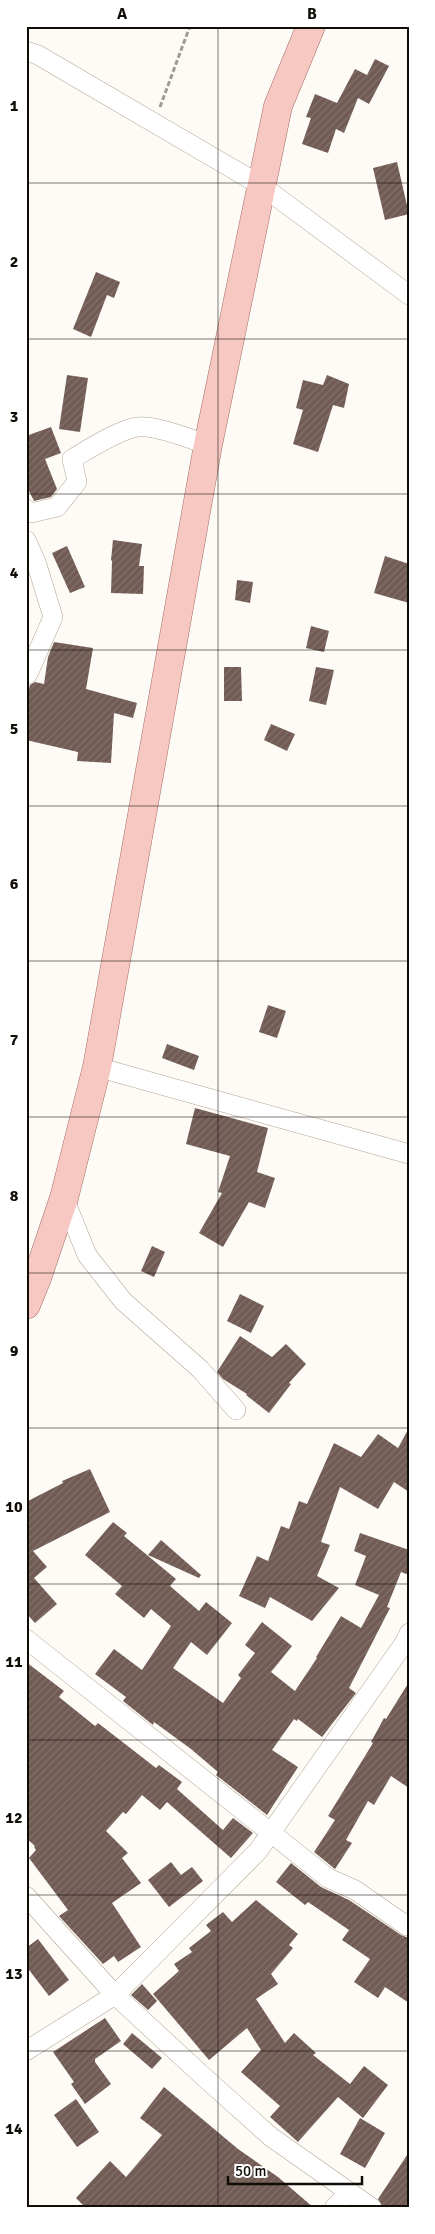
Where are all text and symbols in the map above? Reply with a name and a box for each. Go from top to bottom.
text: A [117,4,128,24]
text: B [307,4,317,24]
text: 1 [10,96,19,116]
text: 2 [10,252,18,272]
text: 3 [10,407,18,427]
text: 4 [10,563,19,583]
text: 5 [10,719,18,739]
text: 6 [10,874,19,894]
text: 7 [10,1030,19,1050]
text: 8 [10,1186,19,1206]
text: 9 [10,1341,19,1361]
text: 10 [5,1497,23,1517]
text: 11 [5,1652,23,1672]
text: 12 [5,1808,23,1828]
text: 13 [5,1964,23,1984]
text: 14 [5,2119,23,2139]
scale bar [228,2154,361,2186]
text: 50 m [235,2162,266,2180]

